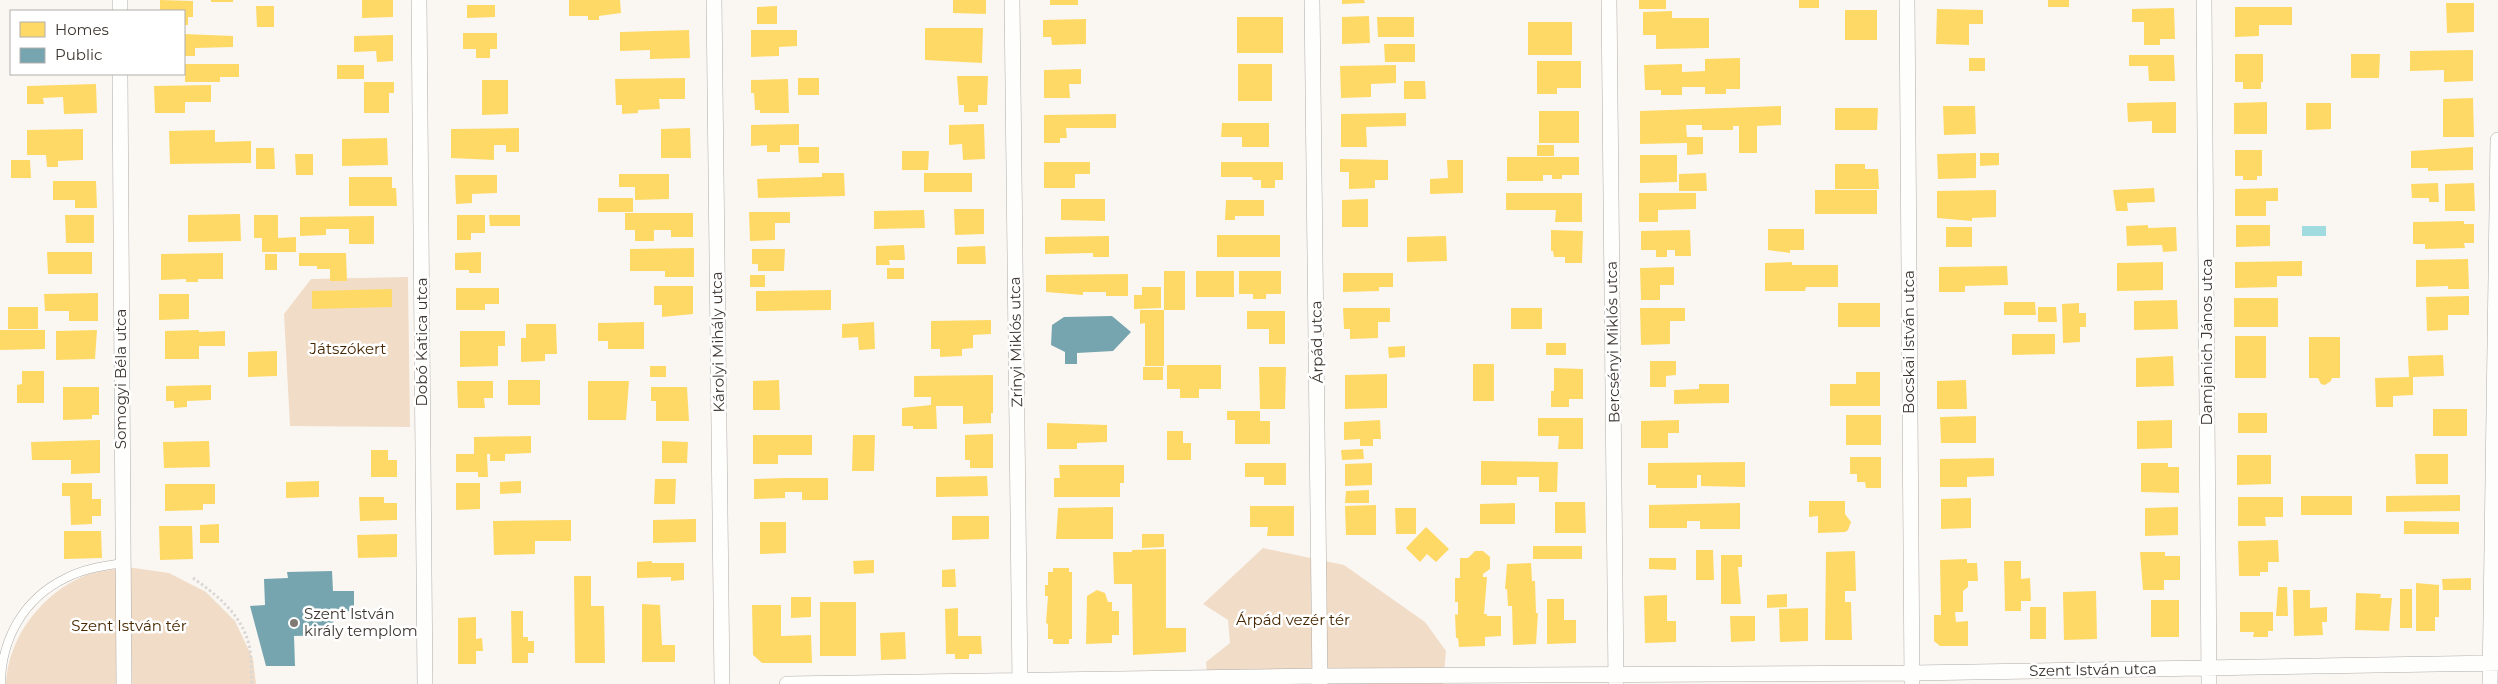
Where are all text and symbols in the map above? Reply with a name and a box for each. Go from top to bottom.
legend [10,10,185,75]
text: Homes [55,20,109,39]
text: Public [55,45,103,64]
street label: Damjanich János utca [2197,258,2216,426]
street label: Bercsényi Miklós utca [1602,261,1623,423]
street label: Bocskai István utca [1899,270,1918,414]
street label: Károlyi Mihály utca [707,271,728,413]
street label: Zrínyi Miklós utca [1005,276,1026,408]
street label: Dobó Katica utca [412,277,431,407]
street label: Árpád utca [1306,300,1327,384]
street label: Somogyi Béla utca [111,309,130,449]
park label: Játszókert [309,339,386,358]
place label: Szent István király templom [304,604,418,640]
park label: Árpád vezér tér [1236,610,1350,629]
park label: Szent István tér [71,616,187,635]
marker: Szent István király templom [288,617,300,629]
street label: Szent István utca [2029,659,2157,680]

